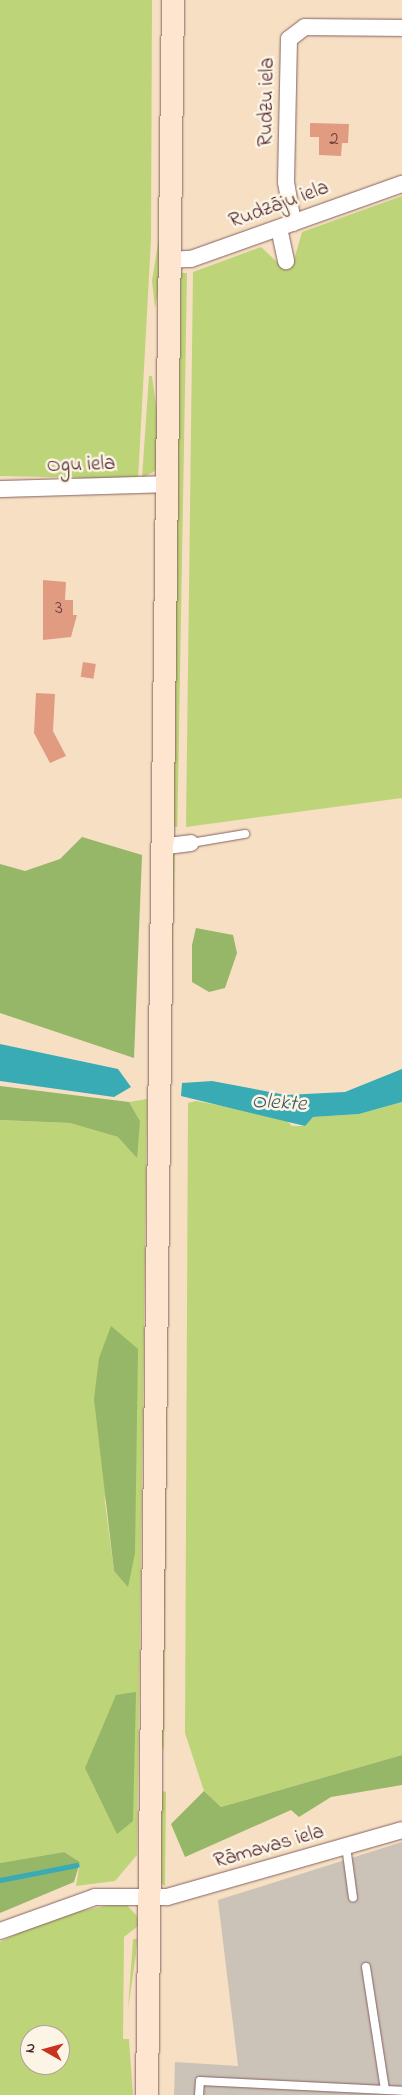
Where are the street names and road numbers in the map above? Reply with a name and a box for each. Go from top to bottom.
street label: Rudzu iela [254,57,280,147]
street label: Rudzāju iela [226,175,332,235]
street label: Ogu iela [46,451,116,479]
street label: Rāmavas iela [211,1819,327,1875]

